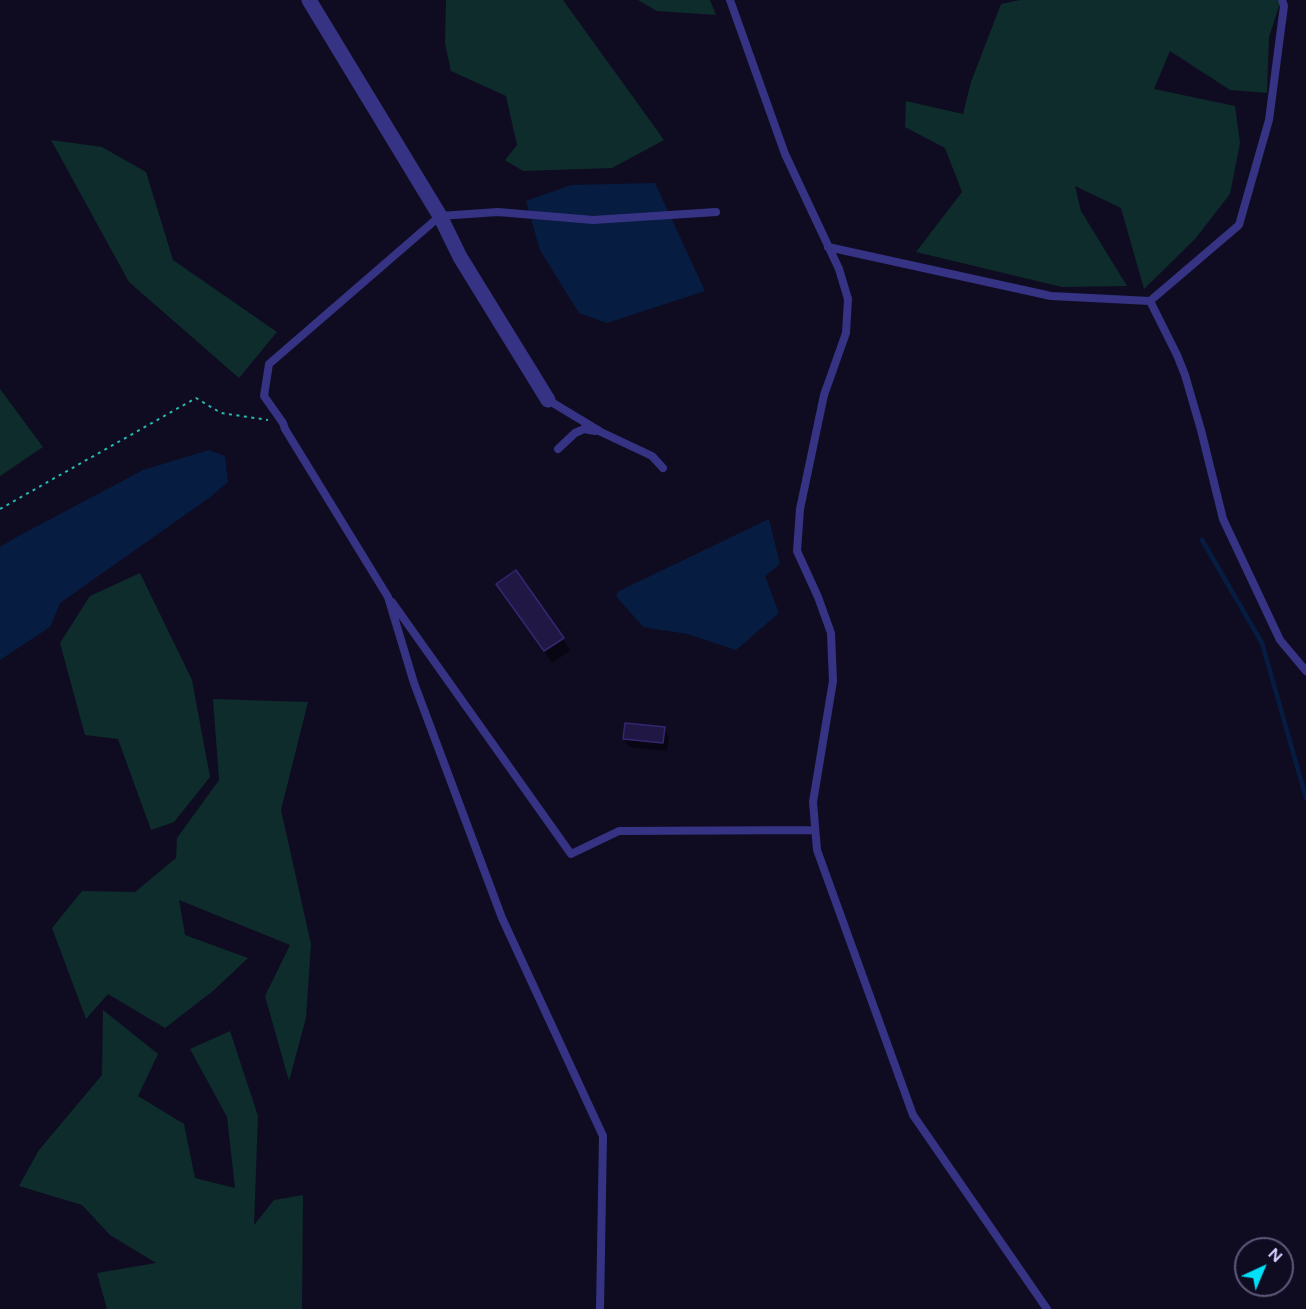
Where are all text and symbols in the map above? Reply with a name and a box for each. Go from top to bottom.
north arrow [1234,1237,1294,1297]
text: N [1264,1244,1287,1266]

